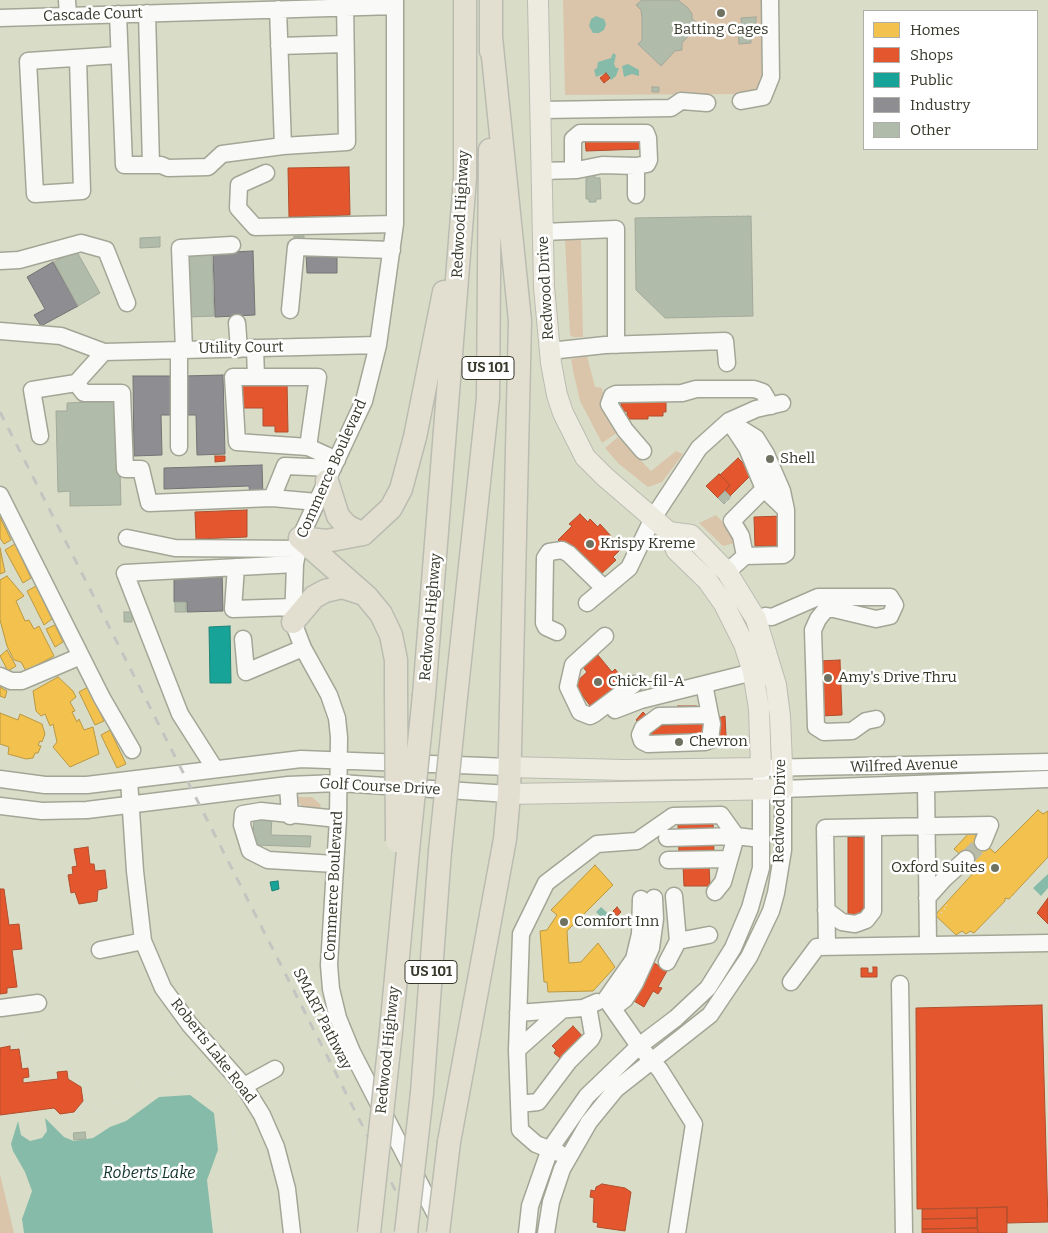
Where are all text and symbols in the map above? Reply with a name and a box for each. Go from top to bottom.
street label: Cascade Court [43,4,143,26]
marker: Batting Cages [715,7,727,19]
legend [863,10,1038,150]
place label: Batting Cages [674,21,768,39]
text: Homes [910,21,960,39]
text: Shops [910,46,953,64]
text: Public [910,71,953,89]
text: Industry [910,96,970,114]
text: Other [910,121,951,139]
street label: Redwood Highway [449,150,473,278]
street label: Redwood Drive [534,236,558,340]
street label: Utility Court [198,338,284,358]
road number: US 101 [462,356,514,379]
street label: Commerce Boulevard [293,397,371,541]
place label: Shell [780,450,815,468]
marker: Shell [764,453,776,465]
place label: Krispy Kreme [600,535,695,553]
marker: Krispy Kreme [584,538,596,550]
street label: Redwood Highway [416,552,446,682]
place label: Amy's Drive Thru [838,669,957,687]
marker: Amy's Drive Thru [822,672,834,684]
place label: Chick-fil-A [608,673,684,691]
marker: Chick-fil-A [592,676,604,688]
place label: Chevron [689,733,748,751]
marker: Chevron [673,736,685,748]
street label: Wilfred Avenue [850,755,958,777]
street label: Redwood Drive [770,759,790,863]
street label: Golf Course Drive [319,775,441,799]
street label: Commerce Boulevard [321,810,347,962]
place label: Oxford Suites [891,859,985,877]
marker: Oxford Suites [989,862,1001,874]
place label: Comfort Inn [574,913,659,931]
marker: Comfort Inn [558,916,570,928]
road number: US 101 [405,960,457,984]
street label: SMART Pathway [289,965,355,1073]
street label: Redwood Highway [372,985,404,1115]
street label: Roberts Lake Road [167,995,259,1107]
water label: Roberts Lake [103,1164,195,1184]

